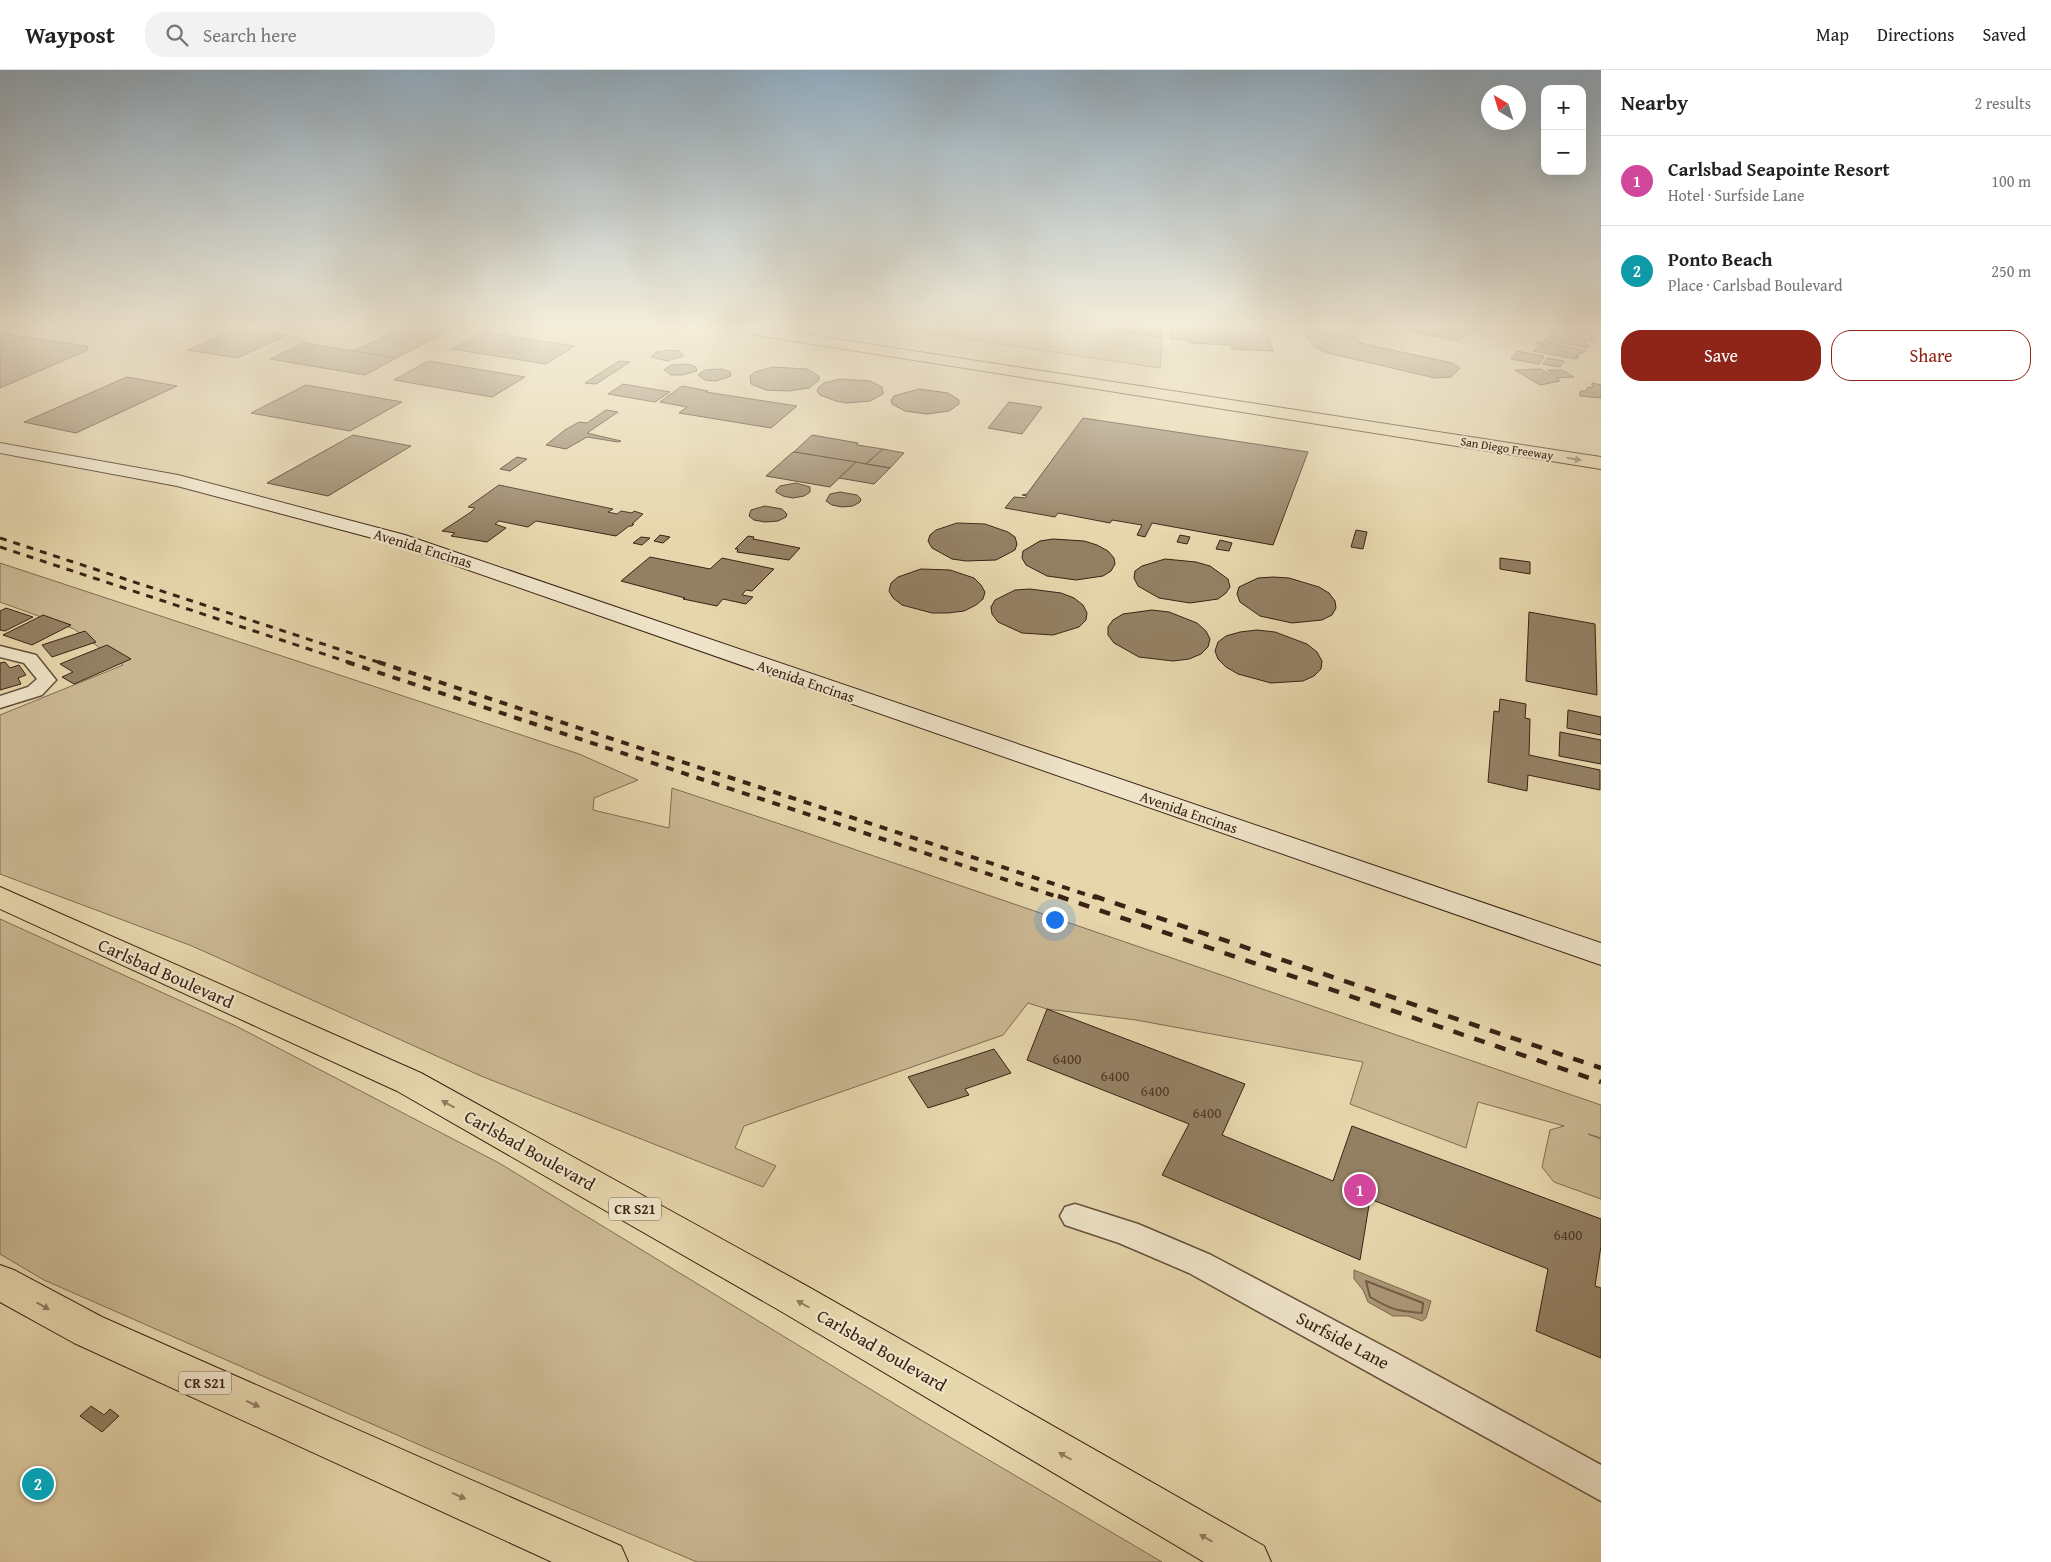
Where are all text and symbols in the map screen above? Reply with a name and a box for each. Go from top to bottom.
search box [145,12,495,57]
text: Waypost [25,17,115,52]
icon: search [163,21,191,49]
text: Search here [203,21,297,49]
text: Map [1816,21,1849,48]
text: Directions [1877,21,1954,48]
text: Saved [1982,21,2026,48]
north arrow [1481,85,1526,130]
map controls [1541,85,1586,175]
button: + [1541,85,1586,130]
text: Nearby [1621,87,1688,118]
text: 2 results [1974,91,2031,115]
button: − [1541,130,1586,175]
text: Carlsbad Seapointe Resort [1668,155,1890,183]
text: 1 [1633,169,1641,193]
text: 100 m [1991,169,2031,193]
text: Hotel · Surfside Lane [1668,183,1805,207]
text: Ponto Beach [1668,245,1772,273]
text: 2 [1633,259,1641,283]
text: 250 m [1991,259,2031,283]
text: Place · Carlsbad Boulevard [1668,273,1843,297]
button: Save [1621,330,1821,381]
button: Share [1831,330,2031,381]
street label: San Diego Freeway [1459,432,1555,464]
one-way arrow [1567,455,1583,463]
street label: Avenida Encinas [371,523,475,573]
street label: Avenida Encinas [754,654,858,708]
street label: Avenida Encinas [1137,785,1241,839]
your location [1042,907,1068,933]
street label: Carlsbad Boulevard [94,931,238,1015]
house number: 6400 [1053,1048,1081,1069]
house number: 6400 [1101,1065,1129,1086]
house number: 6400 [1141,1080,1169,1101]
one-way arrow [442,1100,455,1109]
house number: 6400 [1193,1102,1221,1123]
street label: Carlsbad Boulevard [460,1103,601,1197]
pin: 1 [1344,1171,1376,1209]
road number: CR S21 [609,1198,661,1220]
house number: 6400 [1554,1224,1582,1245]
one-way arrow [797,1300,810,1309]
one-way arrow [36,1301,49,1310]
street label: Carlsbad Boulevard [812,1302,952,1398]
street label: Surfside Lane [1292,1304,1394,1376]
road number: CR S21 [179,1372,231,1395]
one-way arrow [246,1401,260,1409]
one-way arrow [1058,1452,1073,1460]
pin: 2 [22,1465,54,1503]
one-way arrow [452,1493,466,1501]
one-way arrow [1199,1533,1212,1542]

